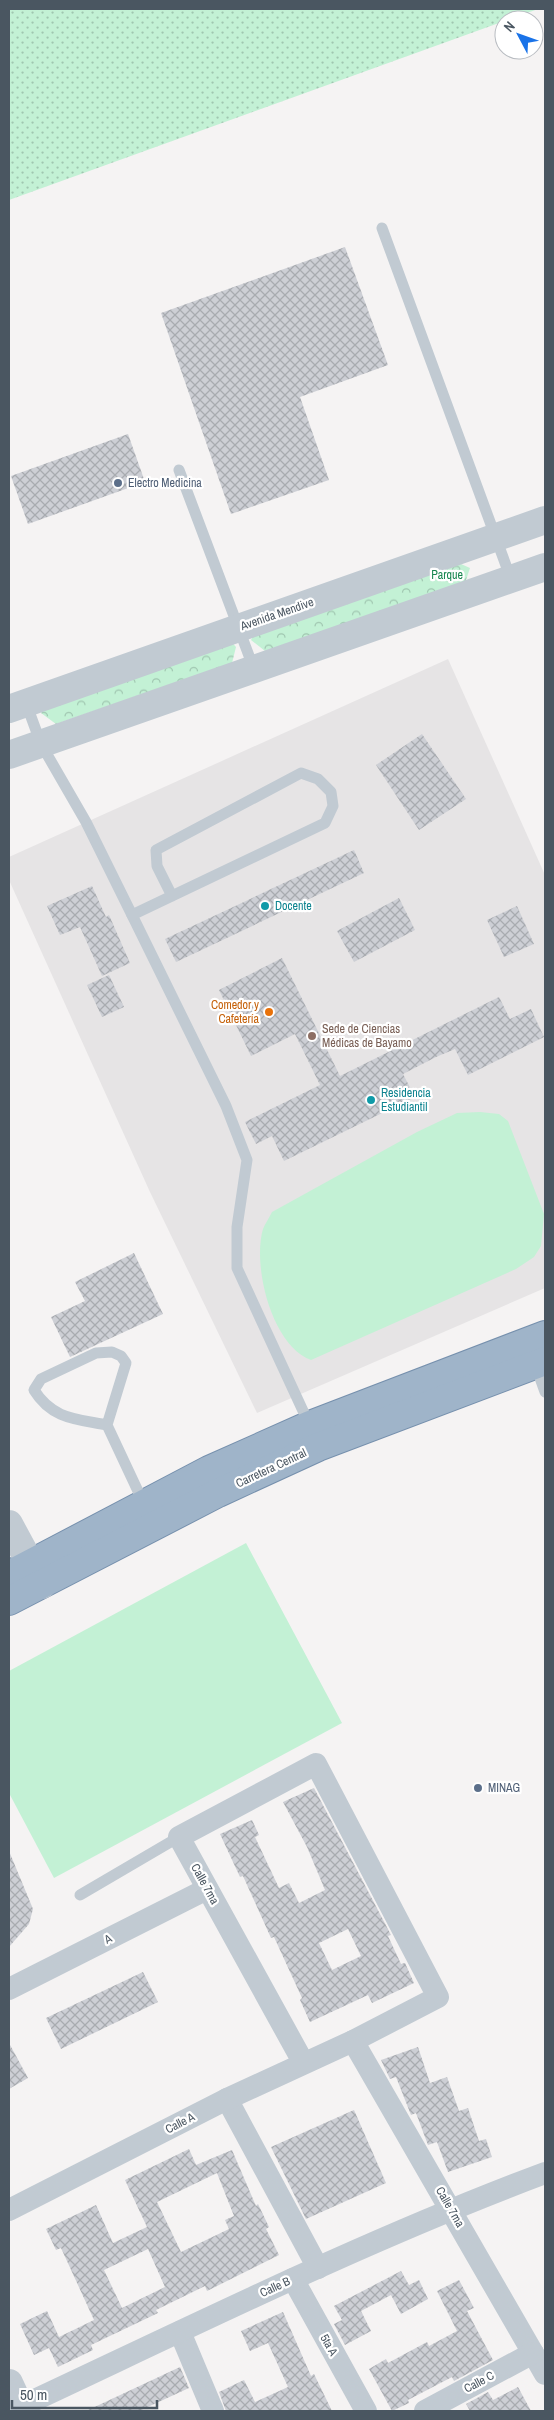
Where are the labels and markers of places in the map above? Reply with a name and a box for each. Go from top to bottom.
place label: Electro Medicina [128,475,202,491]
marker: Electro Medicina [112,477,124,489]
place label: Docente [275,898,312,914]
marker: Docente [259,900,271,912]
place label: Comedor y Cafetería [211,997,260,1027]
marker: Comedor y Cafetería [263,1006,275,1018]
place label: Sede de Ciencias Médicas de Bayamo [322,1021,412,1051]
marker: Sede de Ciencias Médicas de Bayamo [306,1030,318,1042]
place label: Residencia Estudiantil [381,1085,431,1115]
marker: Residencia Estudiantil [365,1094,377,1106]
place label: MINAG [488,1780,520,1796]
marker: MINAG [472,1782,484,1794]

